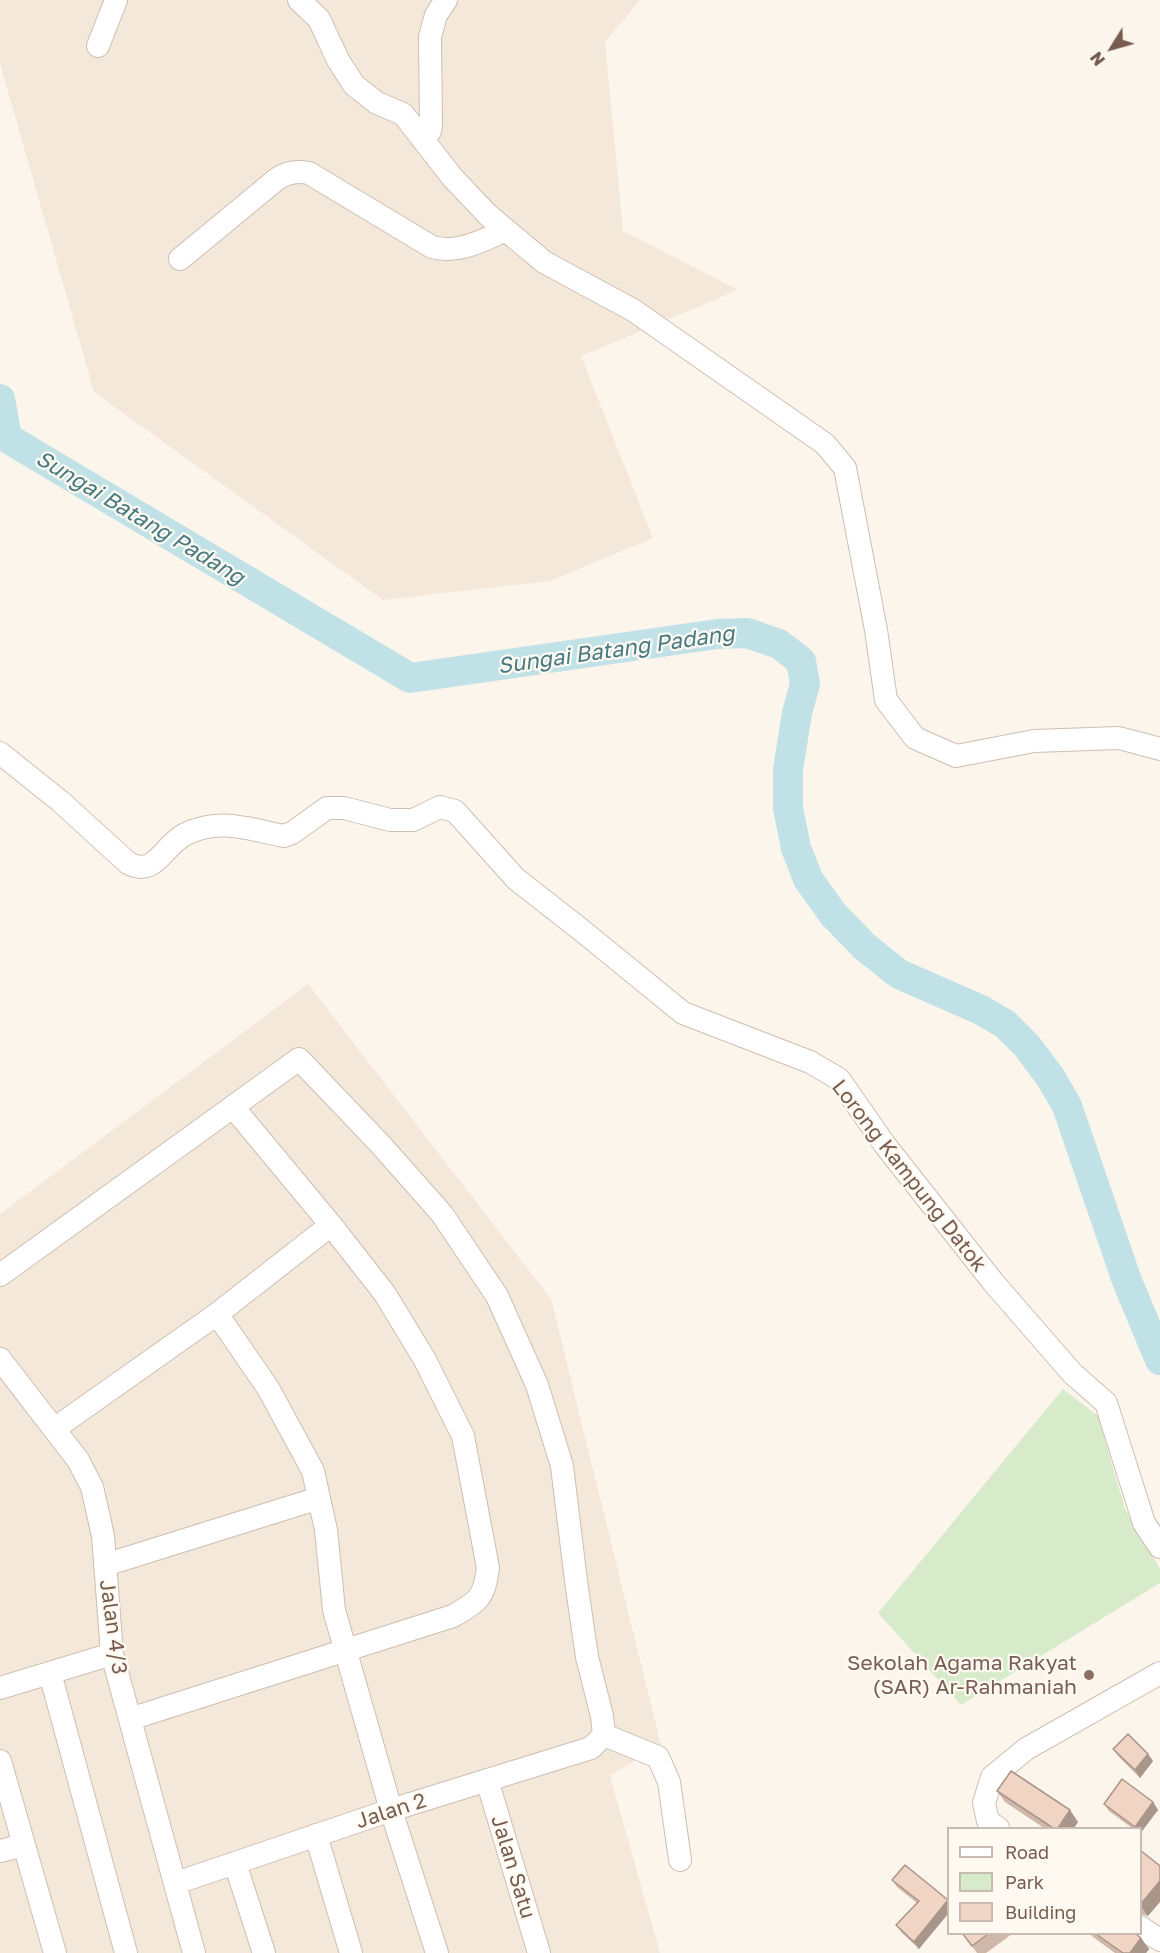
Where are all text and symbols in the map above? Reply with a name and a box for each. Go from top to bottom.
north arrow [1082,18,1142,78]
text: N [1086,48,1109,70]
water label: Sungai Batang Padang [31,445,249,591]
water label: Sungai Batang Padang [496,620,736,680]
street label: Lorong Kampung Datok [826,1075,992,1277]
street label: Jalan 4/3 [94,1578,132,1676]
place label: Sekolah Agama Rakyat (SAR) Ar-Rahmaniah [847,1650,1077,1700]
marker: Sekolah Agama Rakyat (SAR) Ar-Rahmaniah [1082,1668,1096,1682]
street label: Jalan 2 [353,1788,429,1834]
street label: Jalan Satu [485,1812,541,1922]
legend [947,1827,1142,1935]
text: Road [1005,1841,1049,1863]
text: Park [1005,1871,1044,1893]
text: Building [1005,1901,1076,1923]

